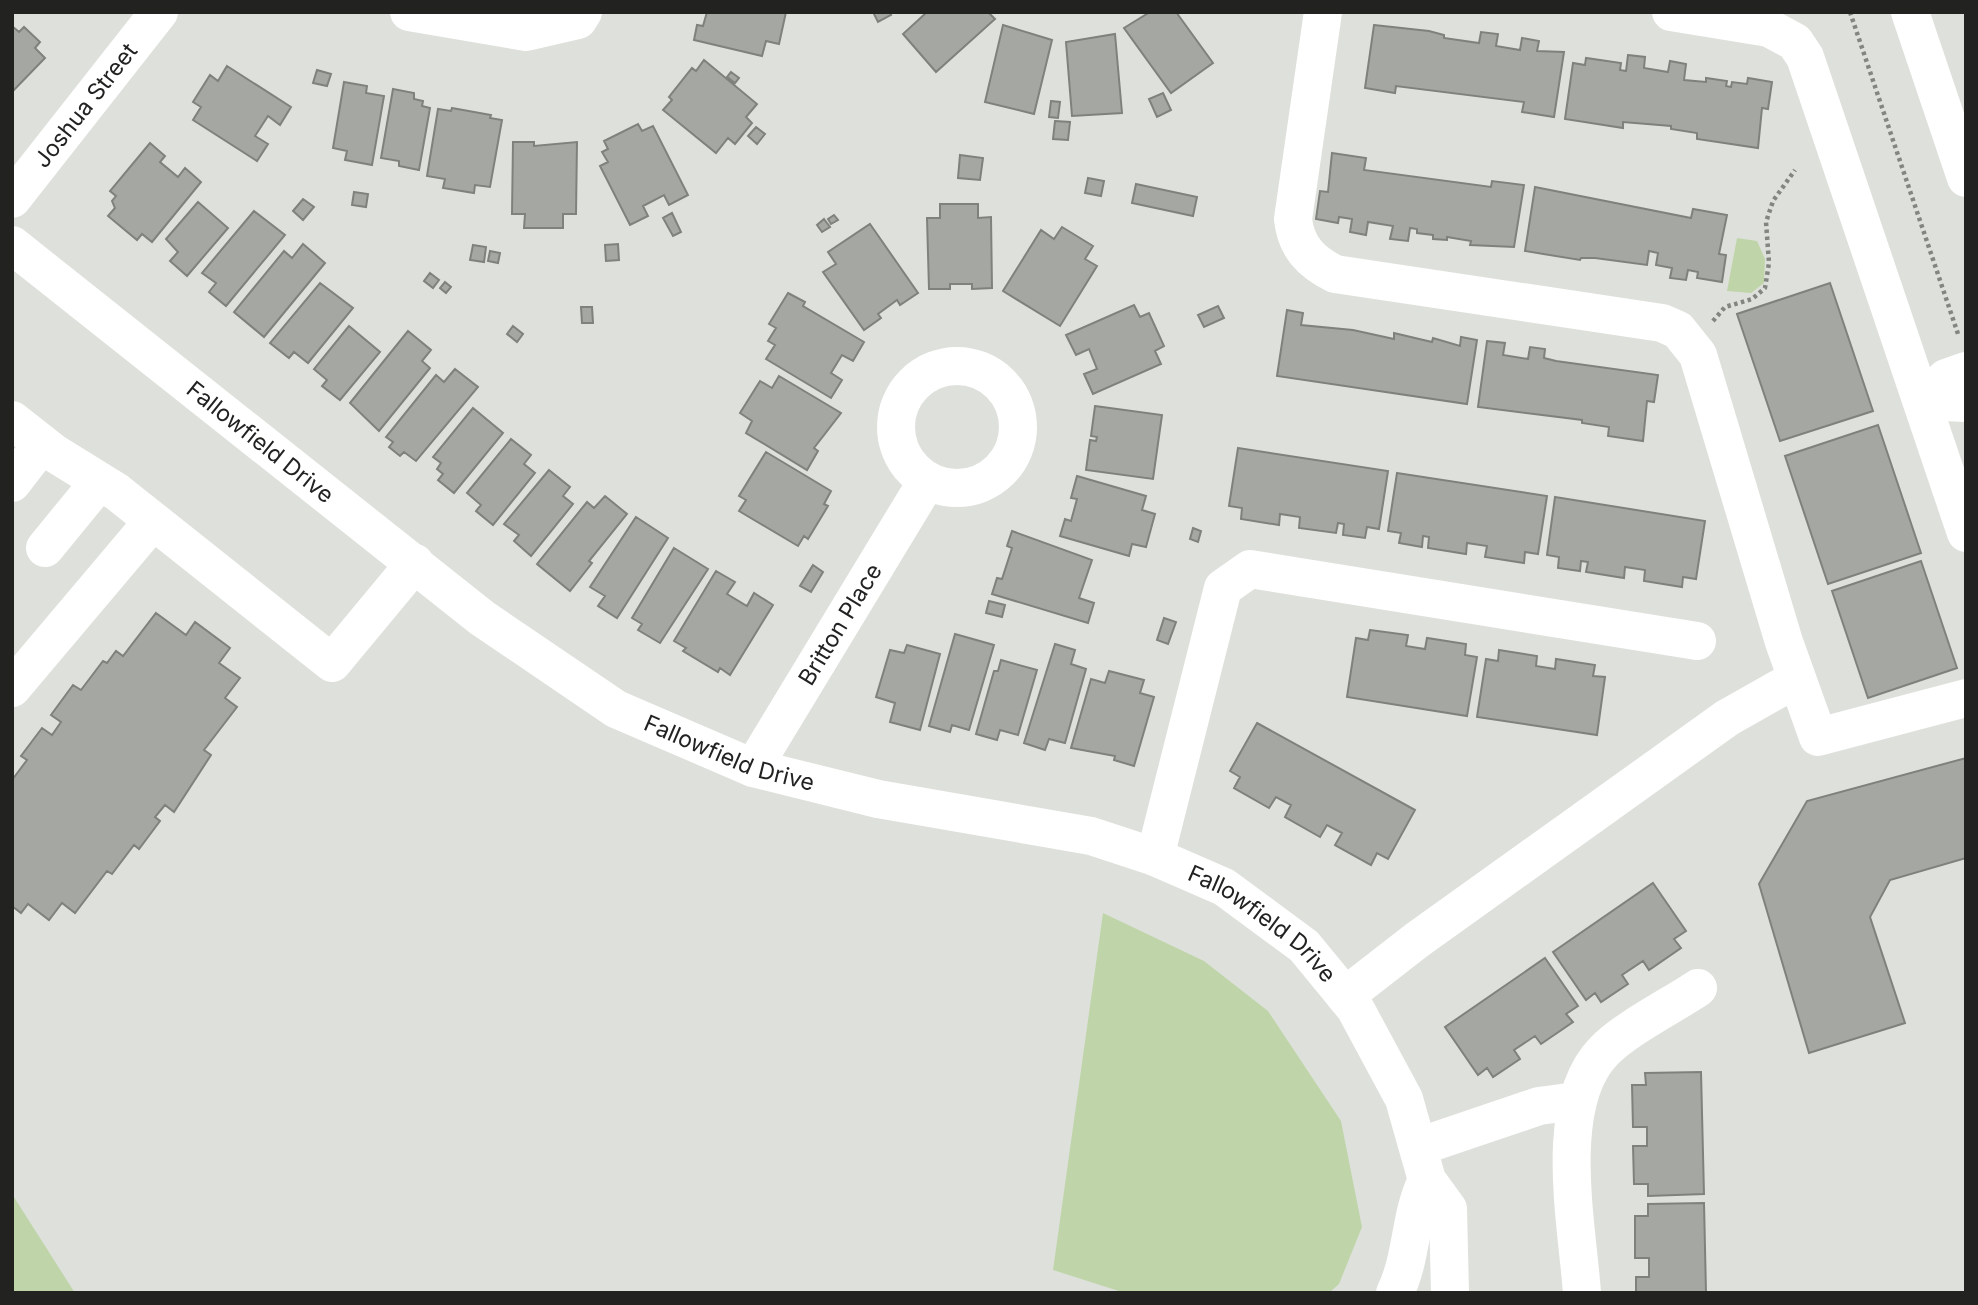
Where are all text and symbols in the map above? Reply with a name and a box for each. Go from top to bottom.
street label: Joshua Street [28,37,143,173]
street label: Fallowfield Drive [181,375,340,509]
street label: Britton Place [792,558,888,690]
street label: Fallowfield Drive [640,709,817,797]
street label: Fallowfield Drive [1184,859,1342,988]

